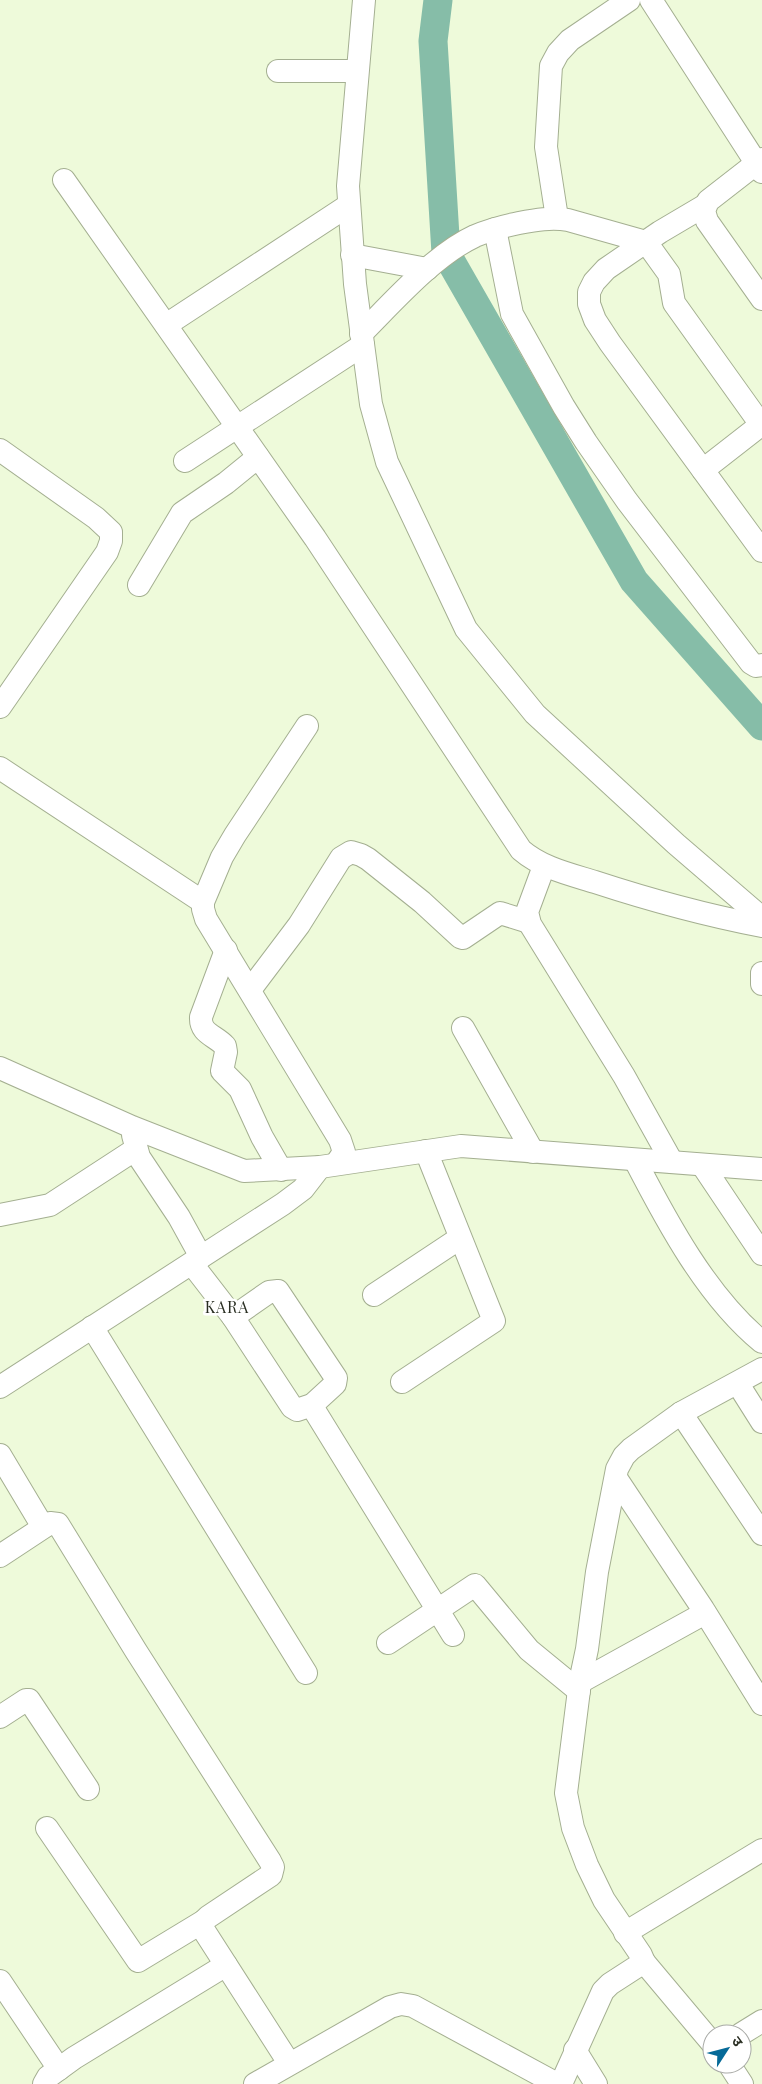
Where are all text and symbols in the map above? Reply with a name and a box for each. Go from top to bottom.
district label: KARA [205,1296,249,1317]
north arrow [702,2024,752,2074]
text: उ [728,2032,748,2051]

